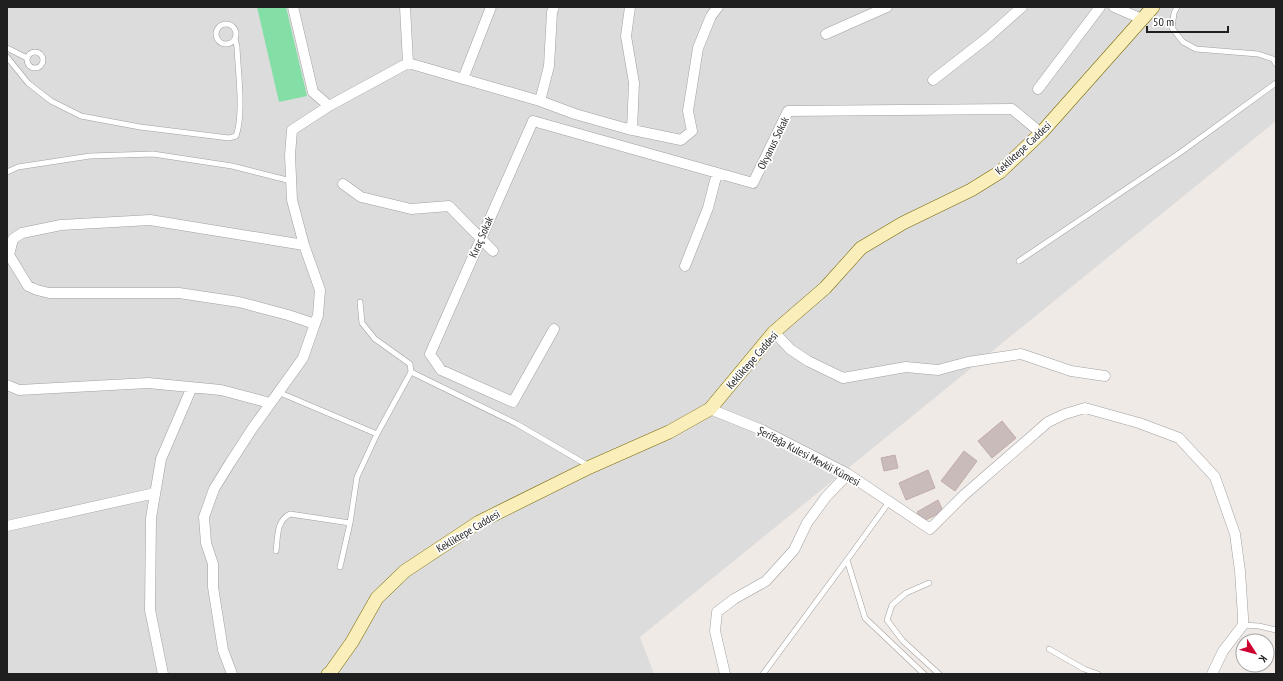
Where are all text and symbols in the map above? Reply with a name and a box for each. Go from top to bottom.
scale bar [1147,8,1228,34]
text: 50 m [1153,14,1174,29]
street label: Okyanus Sokak [754,114,792,172]
street label: Kekliktepe Caddesi [992,118,1054,178]
street label: Kıraç Sokak [466,214,497,260]
street label: Kekliktepe Caddesi [723,328,781,392]
street label: Şerifağa Kulesi Mevkii Kümesi [755,423,863,489]
street label: Kekliktepe Caddesi [434,507,502,555]
north arrow [1235,633,1275,673]
text: K [1256,652,1270,666]

